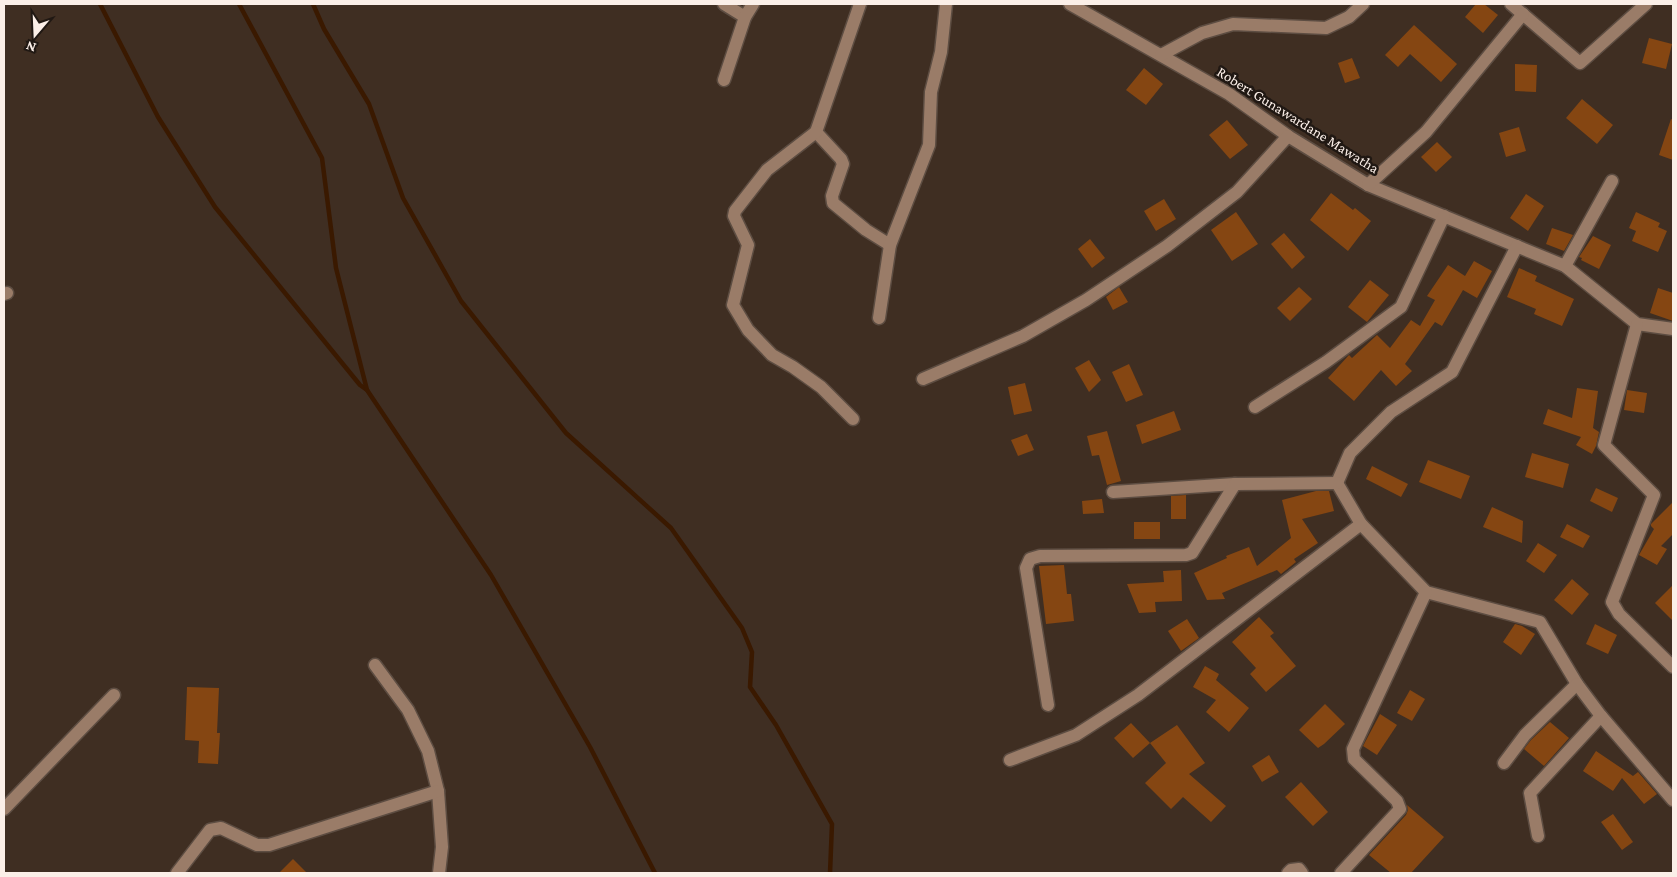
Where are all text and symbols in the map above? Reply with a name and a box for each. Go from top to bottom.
north arrow [10,10,60,60]
text: N [23,38,38,56]
street label: Robert Gunawardane Mawatha [1214,63,1382,177]

